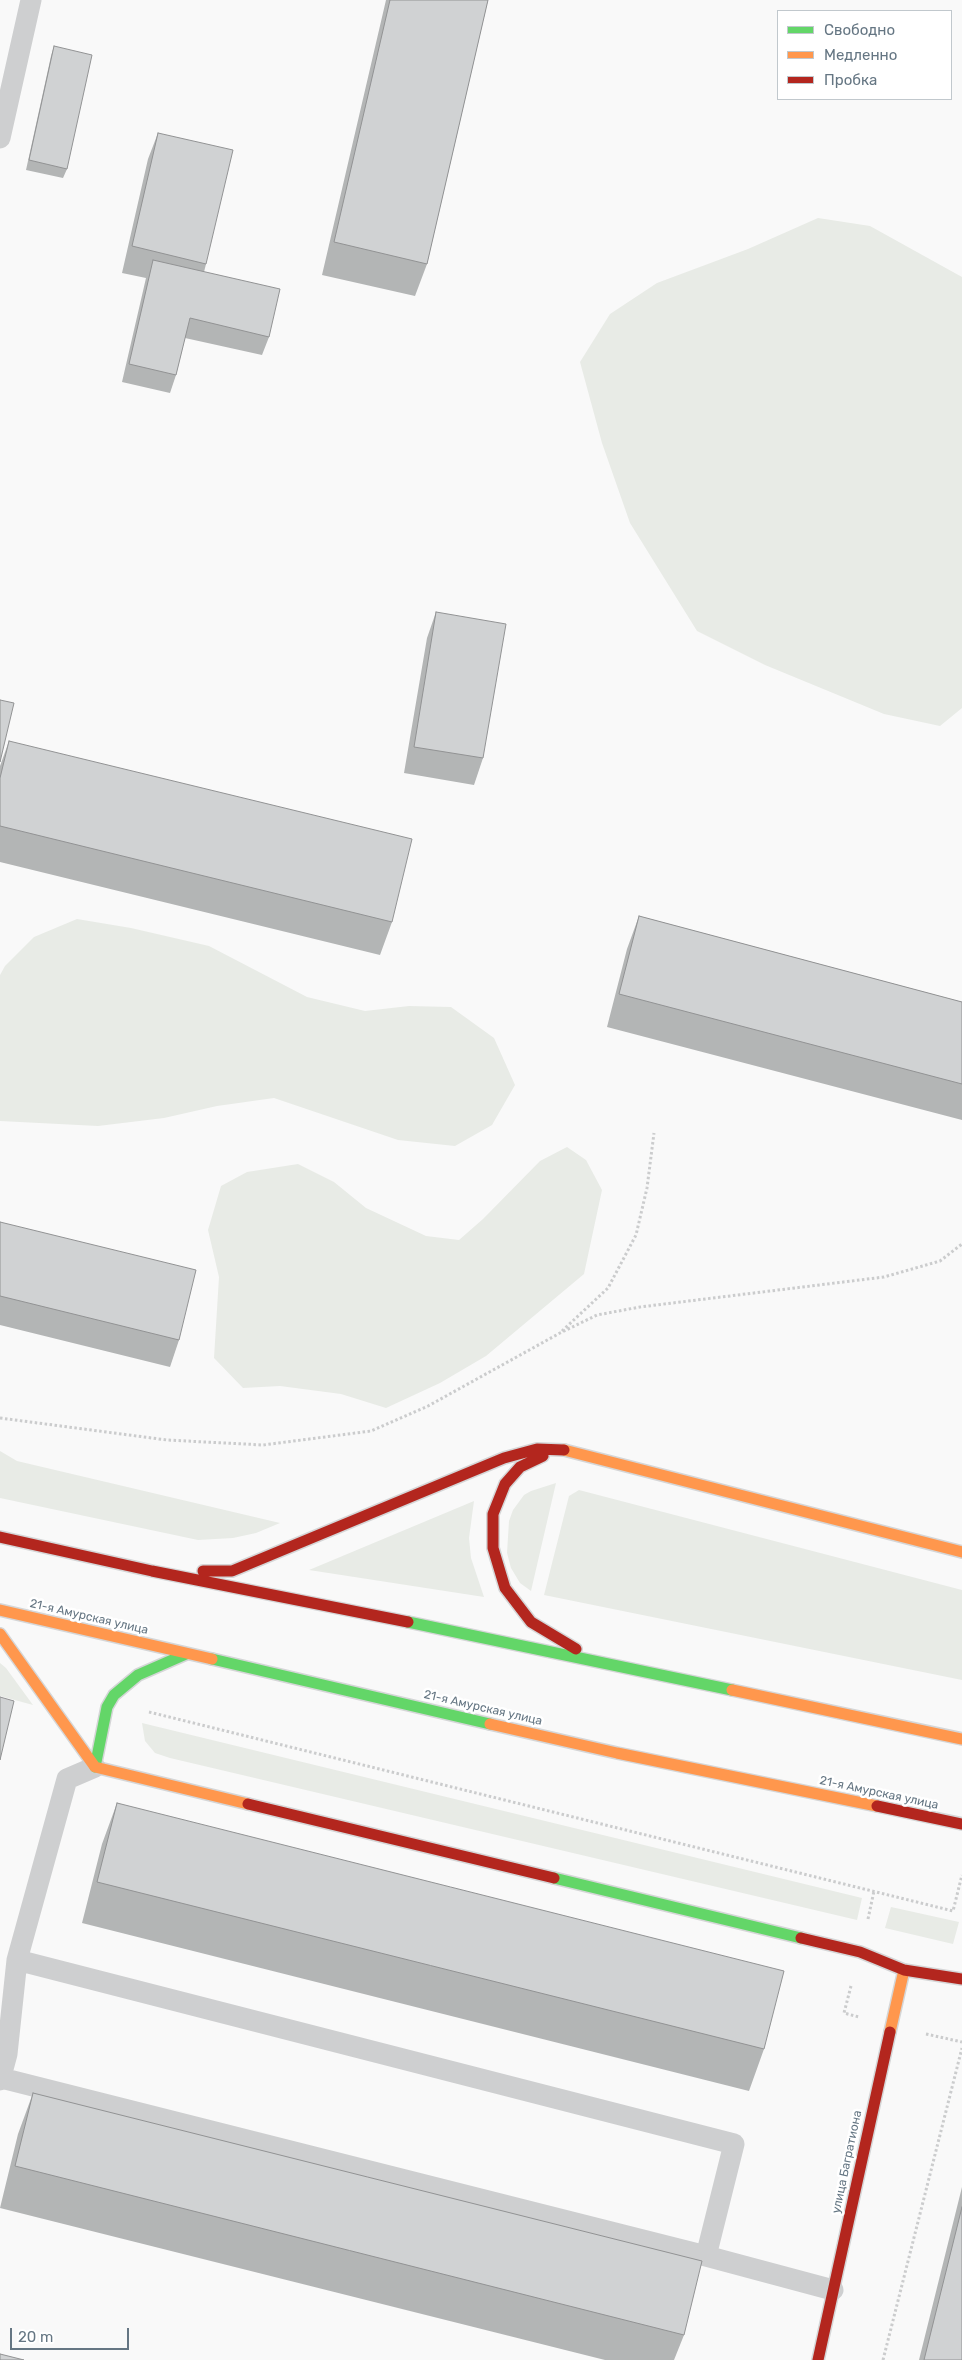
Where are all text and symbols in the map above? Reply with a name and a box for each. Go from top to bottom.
legend [777,10,952,100]
text: Свободно [824,21,895,39]
text: Медленно [824,46,897,64]
text: Пробка [824,71,877,89]
street label: 21-я Амурская улица [28,1596,150,1638]
street label: 21-я Амурская улица [422,1687,544,1729]
street label: 21-я Амурская улица [818,1773,940,1813]
street label: улица Багратиона [829,2109,865,2215]
scale bar [12,2318,131,2350]
text: 20 m [18,2328,53,2346]

